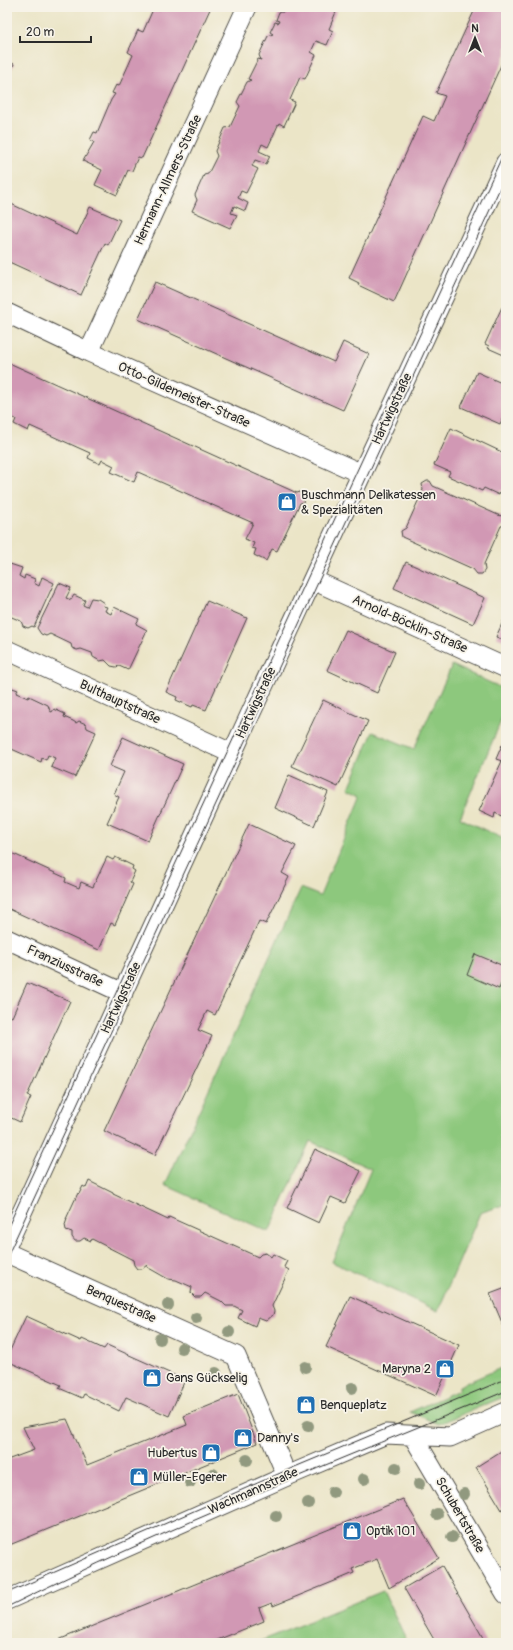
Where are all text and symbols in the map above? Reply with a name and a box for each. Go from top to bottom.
scale bar [20,18,91,44]
north arrow [455,18,495,58]
text: N [471,22,479,35]
text: 20 m [26,25,55,40]
street label: Hermann-Allmers-Straße [131,112,205,248]
street label: Otto-Gildemeister-Straße [115,359,253,432]
street label: Hartwigstraße [368,370,416,447]
place label: Buschmann Delikatessen & Spezialitäten [301,487,436,518]
shop icon: Buschmann Delikatessen & Spezialitäten [276,491,298,513]
street label: Arnold-Böcklin-Straße [350,591,471,657]
street label: Hartwigstraße [232,664,280,741]
street label: Bulthauptstraße [77,676,163,728]
street label: Franziusstraße [24,941,106,991]
street label: Hartwigstraße [97,959,145,1036]
street label: Benquestraße [83,1281,159,1327]
shop icon: Maryna 2 [434,1358,456,1380]
place label: Maryna 2 [382,1361,431,1377]
shop icon: Gans Gückselig [141,1367,163,1389]
place label: Gans Gückselig [166,1370,248,1386]
shop icon: Benqueplatz [295,1394,317,1416]
place label: Benqueplatz [320,1397,387,1413]
shop icon: Danny's [232,1427,254,1449]
place label: Danny's [257,1430,299,1446]
shop icon: Hubertus [200,1442,222,1464]
place label: Hubertus [147,1445,197,1461]
street label: Wachmannstraße [206,1464,301,1518]
shop icon: Müller-Egerer [128,1466,150,1488]
place label: Müller-Egerer [153,1469,227,1485]
street label: Schubertstraße [432,1474,488,1556]
shop icon: Optik 101 [341,1520,363,1542]
place label: Optik 101 [366,1523,415,1539]

